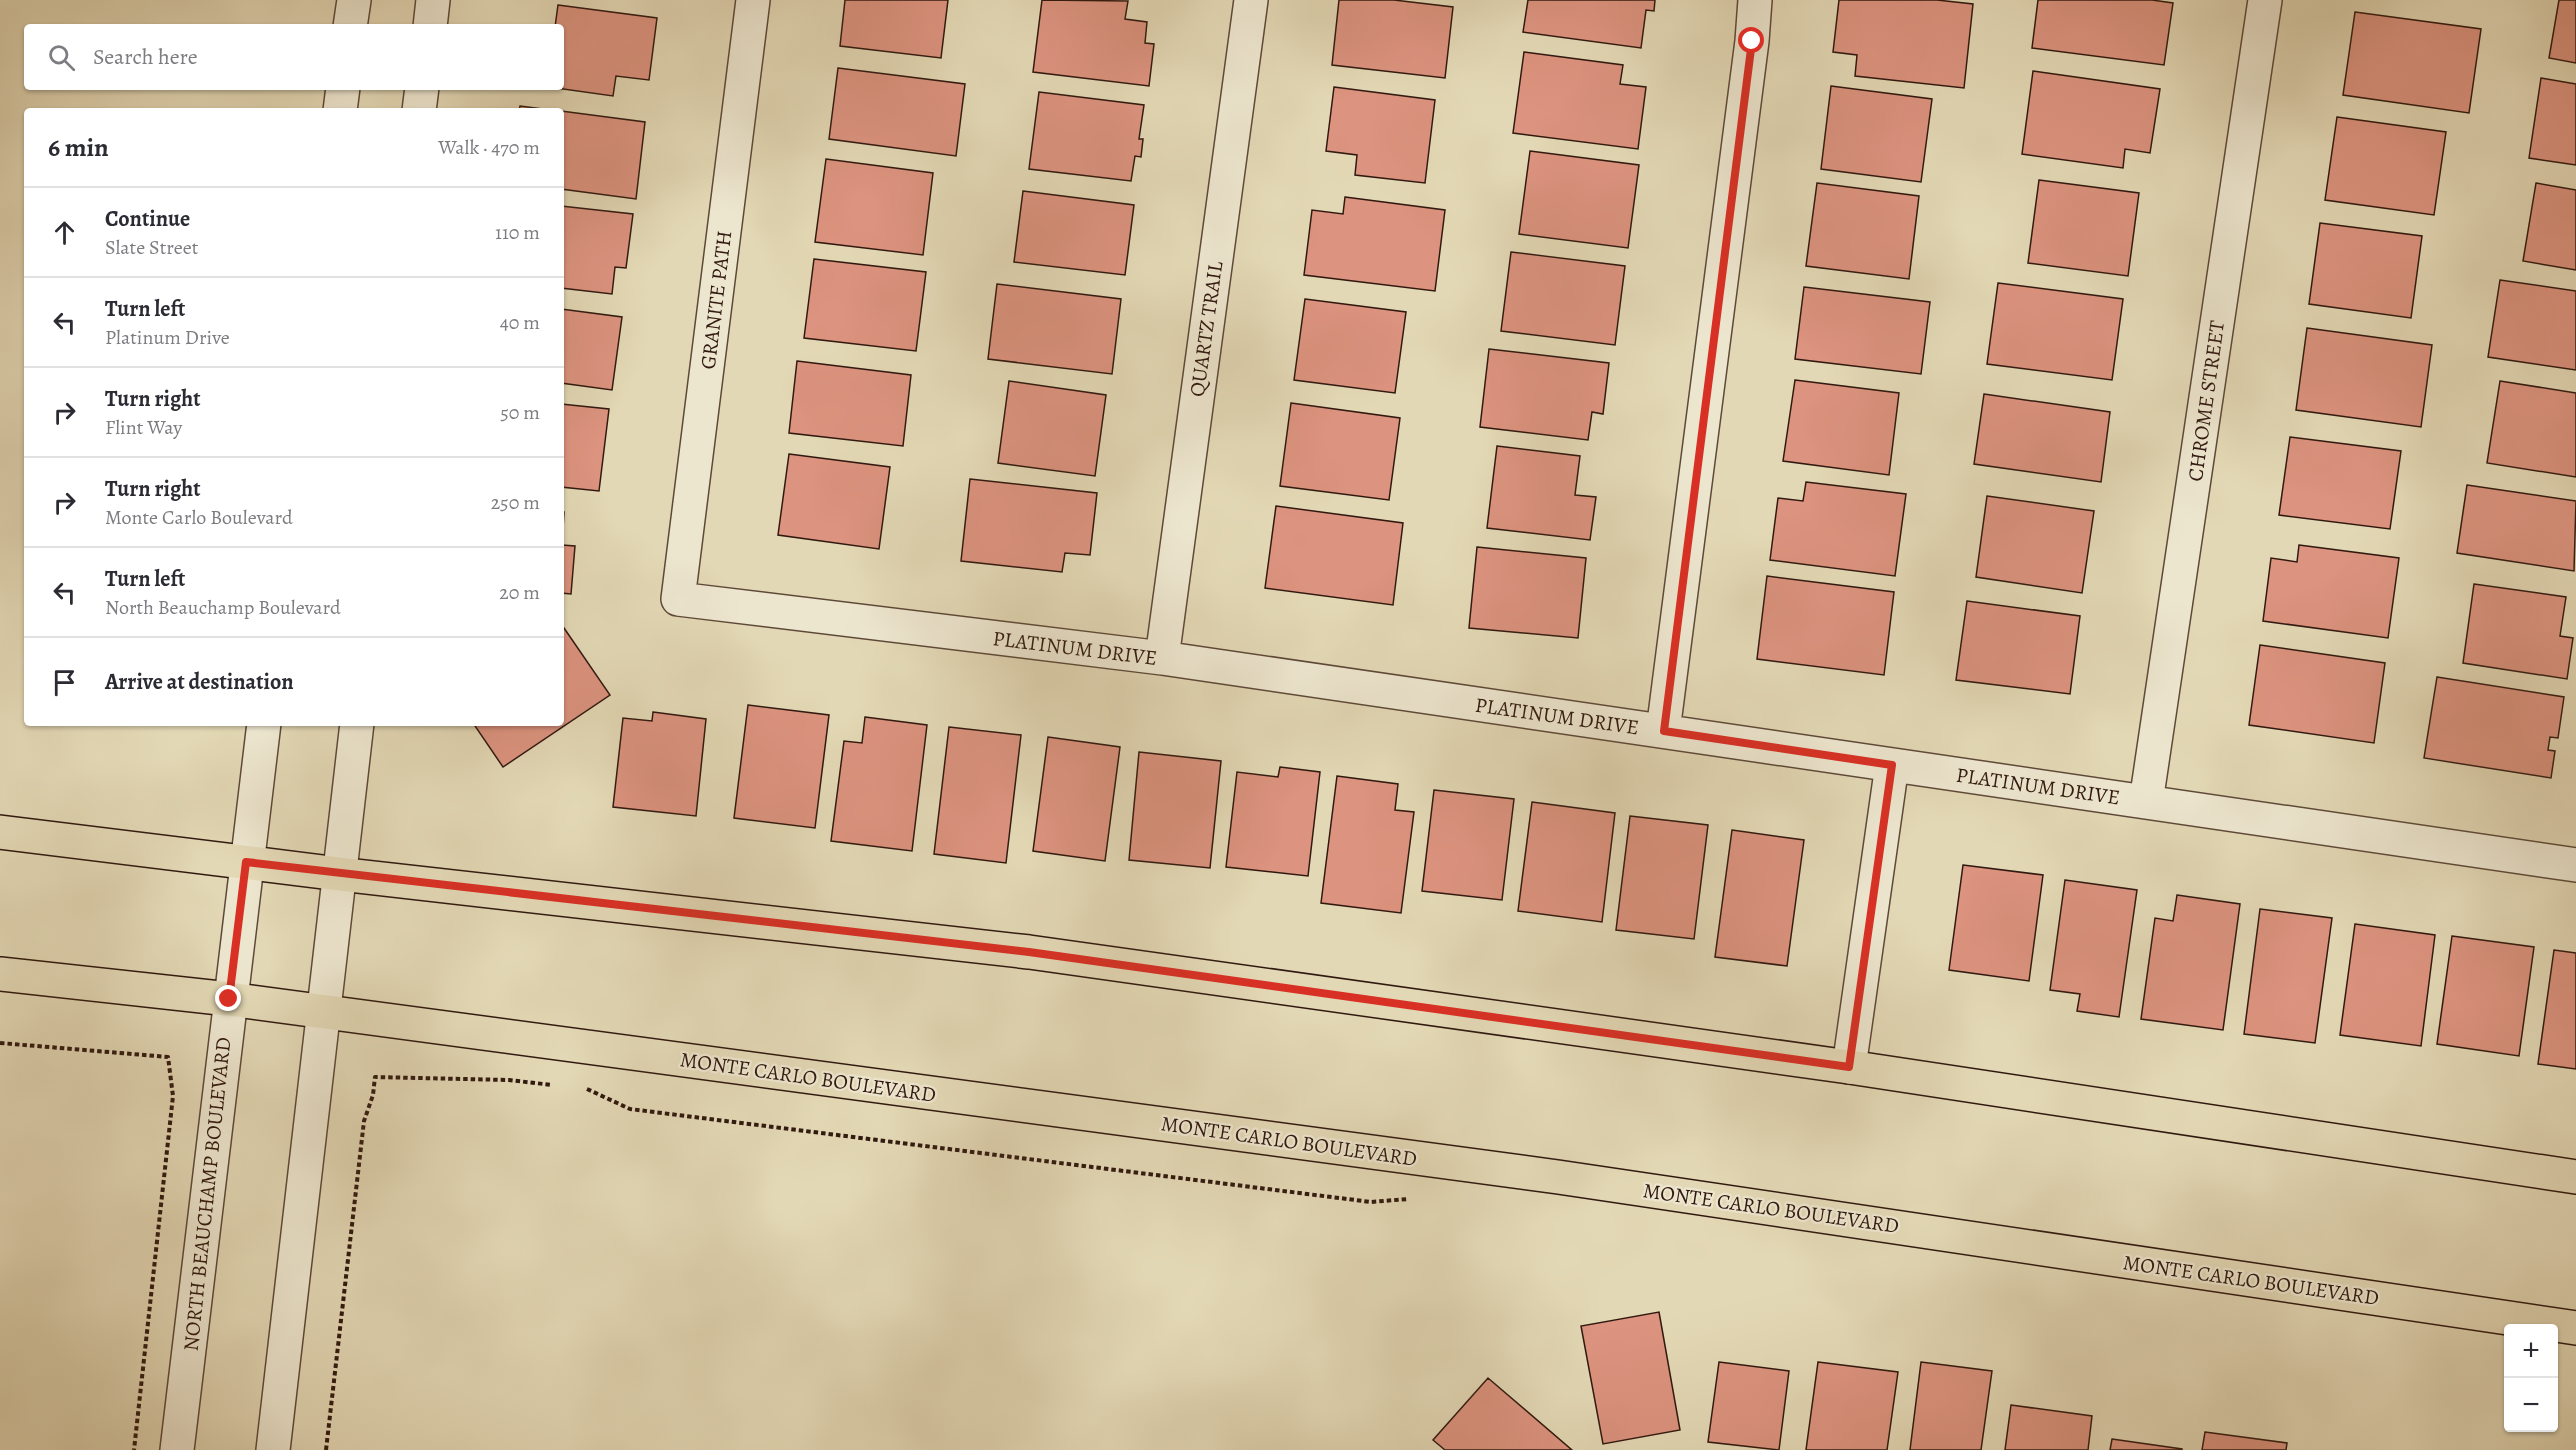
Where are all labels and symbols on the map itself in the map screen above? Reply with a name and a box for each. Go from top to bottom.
route start [1738,27,1764,53]
street label: GRANITE PATH [694,229,738,371]
street label: QUARTZ TRAIL [1183,259,1229,398]
street label: CHROME STREET [2181,318,2231,483]
street label: PLATINUM DRIVE [991,624,1159,672]
street label: PLATINUM DRIVE [1473,691,1641,741]
street label: PLATINUM DRIVE [1954,761,2122,811]
route end [215,985,241,1011]
street label: NORTH BEAUCHAMP BOULEVARD [177,1036,237,1352]
street label: MONTE CARLO BOULEVARD [678,1045,938,1109]
street label: MONTE CARLO BOULEVARD [1159,1109,1419,1173]
street label: MONTE CARLO BOULEVARD [1641,1176,1901,1240]
street label: MONTE CARLO BOULEVARD [2121,1248,2381,1312]

